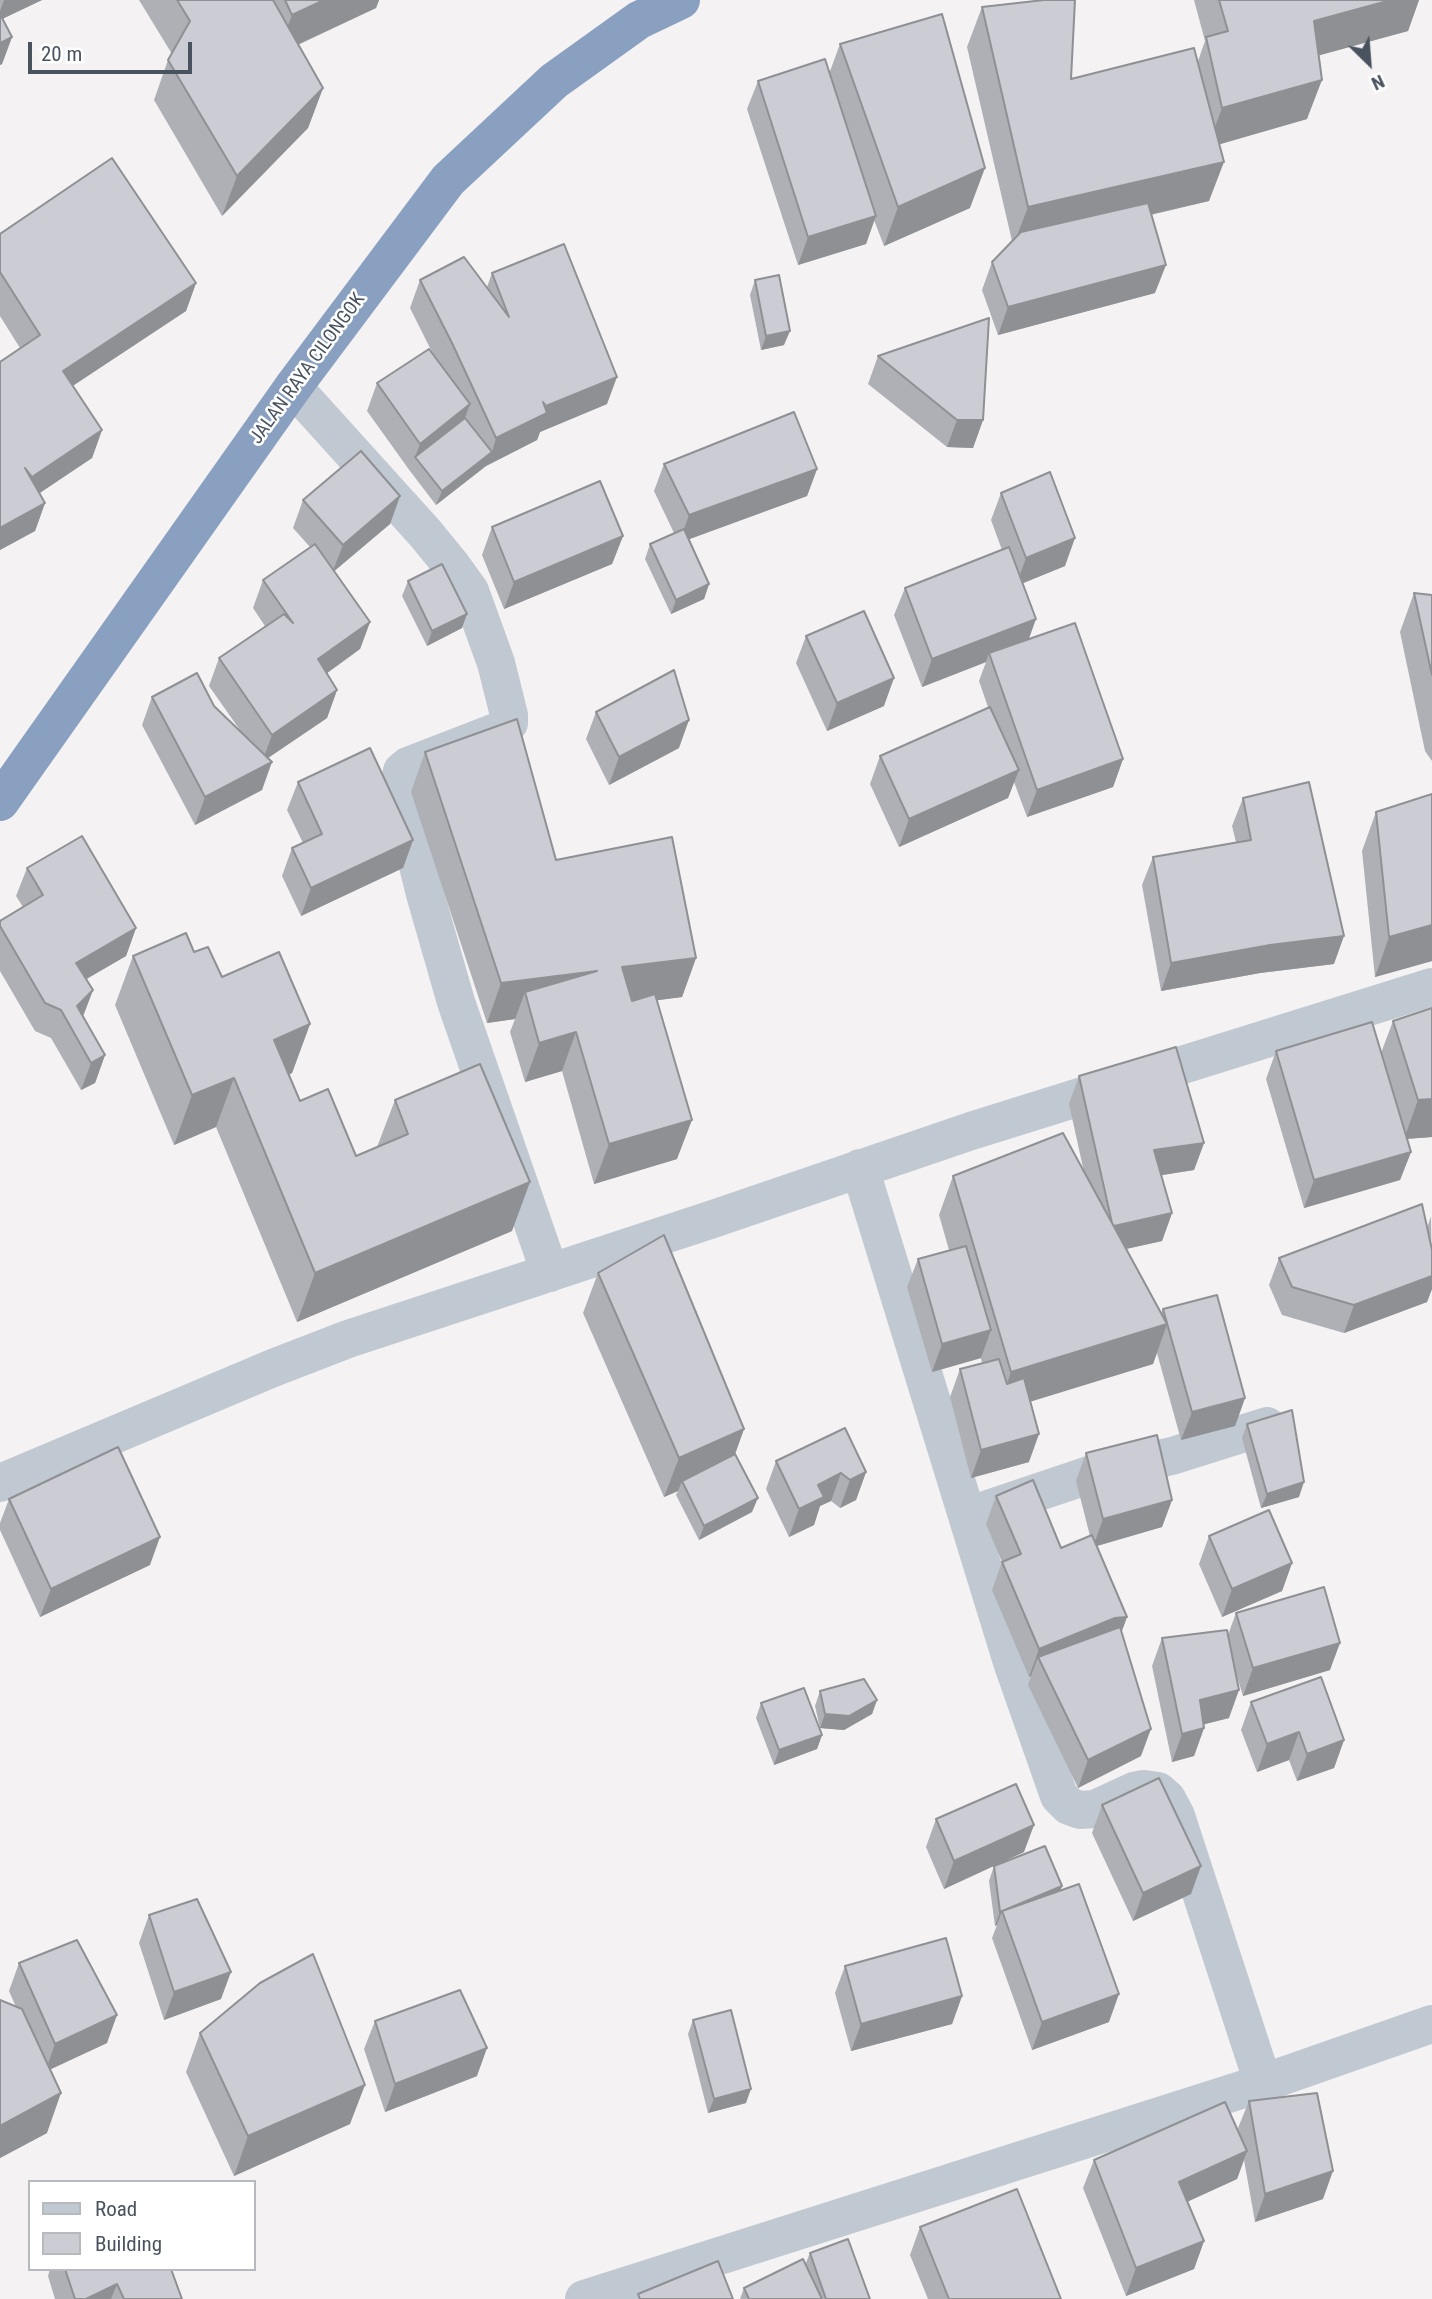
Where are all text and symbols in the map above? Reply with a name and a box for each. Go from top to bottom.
scale bar [32,28,196,72]
north arrow [1334,28,1404,98]
text: 20 m [41,42,82,66]
text: N [1368,70,1388,95]
street label: JALAN RAYA CILONGOK [246,289,370,449]
legend [28,2180,256,2271]
text: Road [95,2197,137,2221]
text: Building [95,2232,162,2256]

